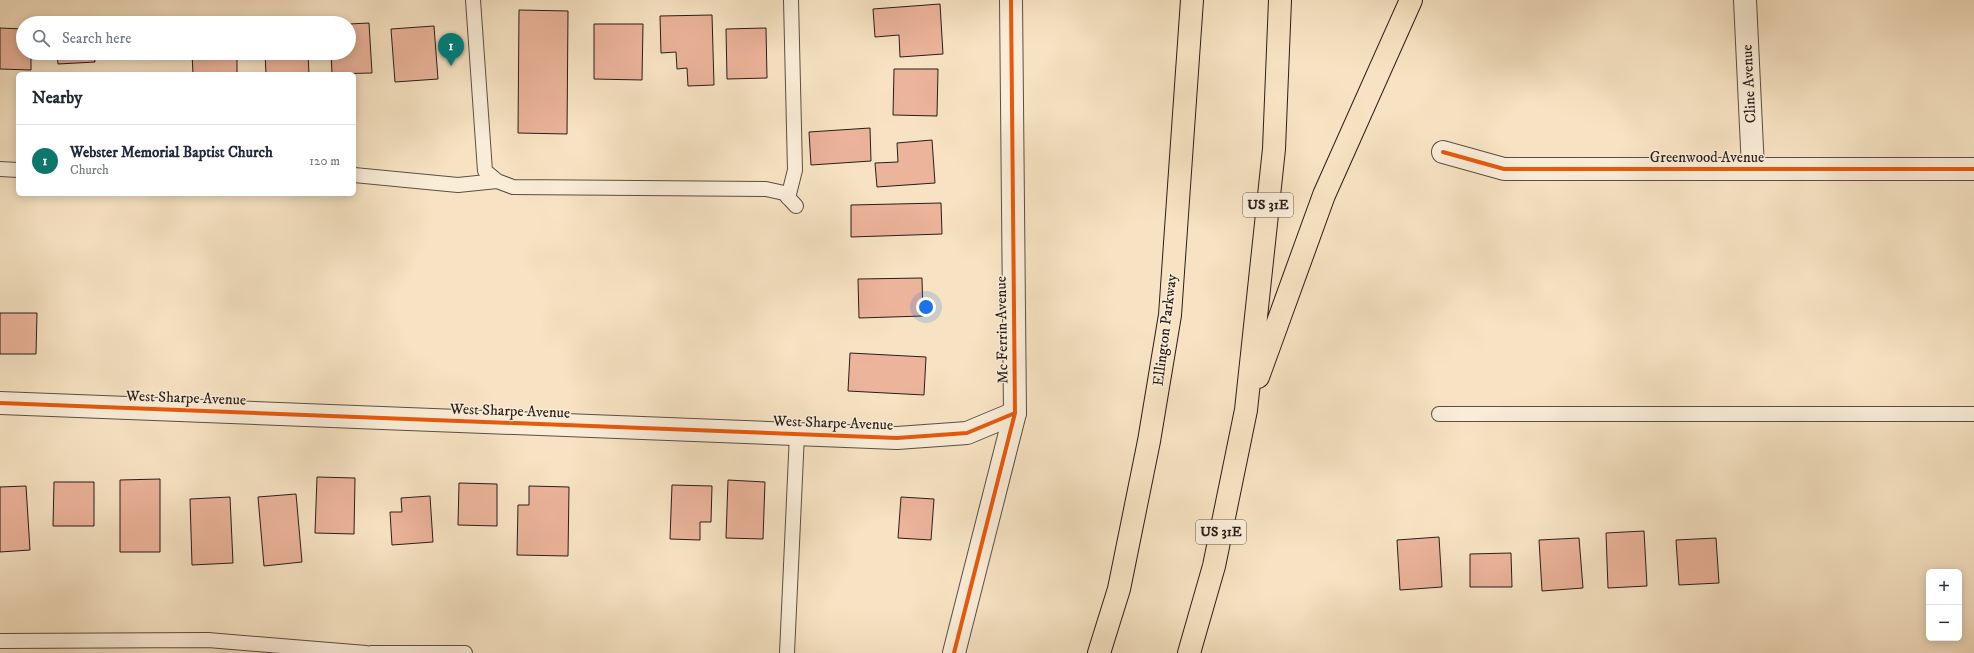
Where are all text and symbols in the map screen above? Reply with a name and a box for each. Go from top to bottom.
search box [16,16,356,60]
icon: search [30,27,52,49]
text: Search here [62,29,131,48]
pin: 1 [438,33,464,66]
street label: Cline Avenue [1737,44,1761,124]
text: Nearby [32,87,82,109]
text: Webster Memorial Baptist Church [70,143,273,162]
street label: Greenwood Avenue [1650,148,1764,167]
text: 1 [43,153,47,169]
text: 120 m [309,153,340,169]
text: Church [70,162,109,178]
road number: US 31E [1243,193,1293,217]
street label: Ellington Parkway [1149,272,1181,387]
street label: Mc Ferrin Avenue [992,276,1012,384]
your location [916,297,936,317]
street label: West Sharpe Avenue [125,386,246,410]
street label: West Sharpe Avenue [449,399,570,423]
street label: West Sharpe Avenue [772,411,893,435]
road number: US 31E [1196,520,1246,544]
map controls [1926,569,1962,641]
button: + [1926,569,1962,605]
button: − [1926,605,1962,641]

